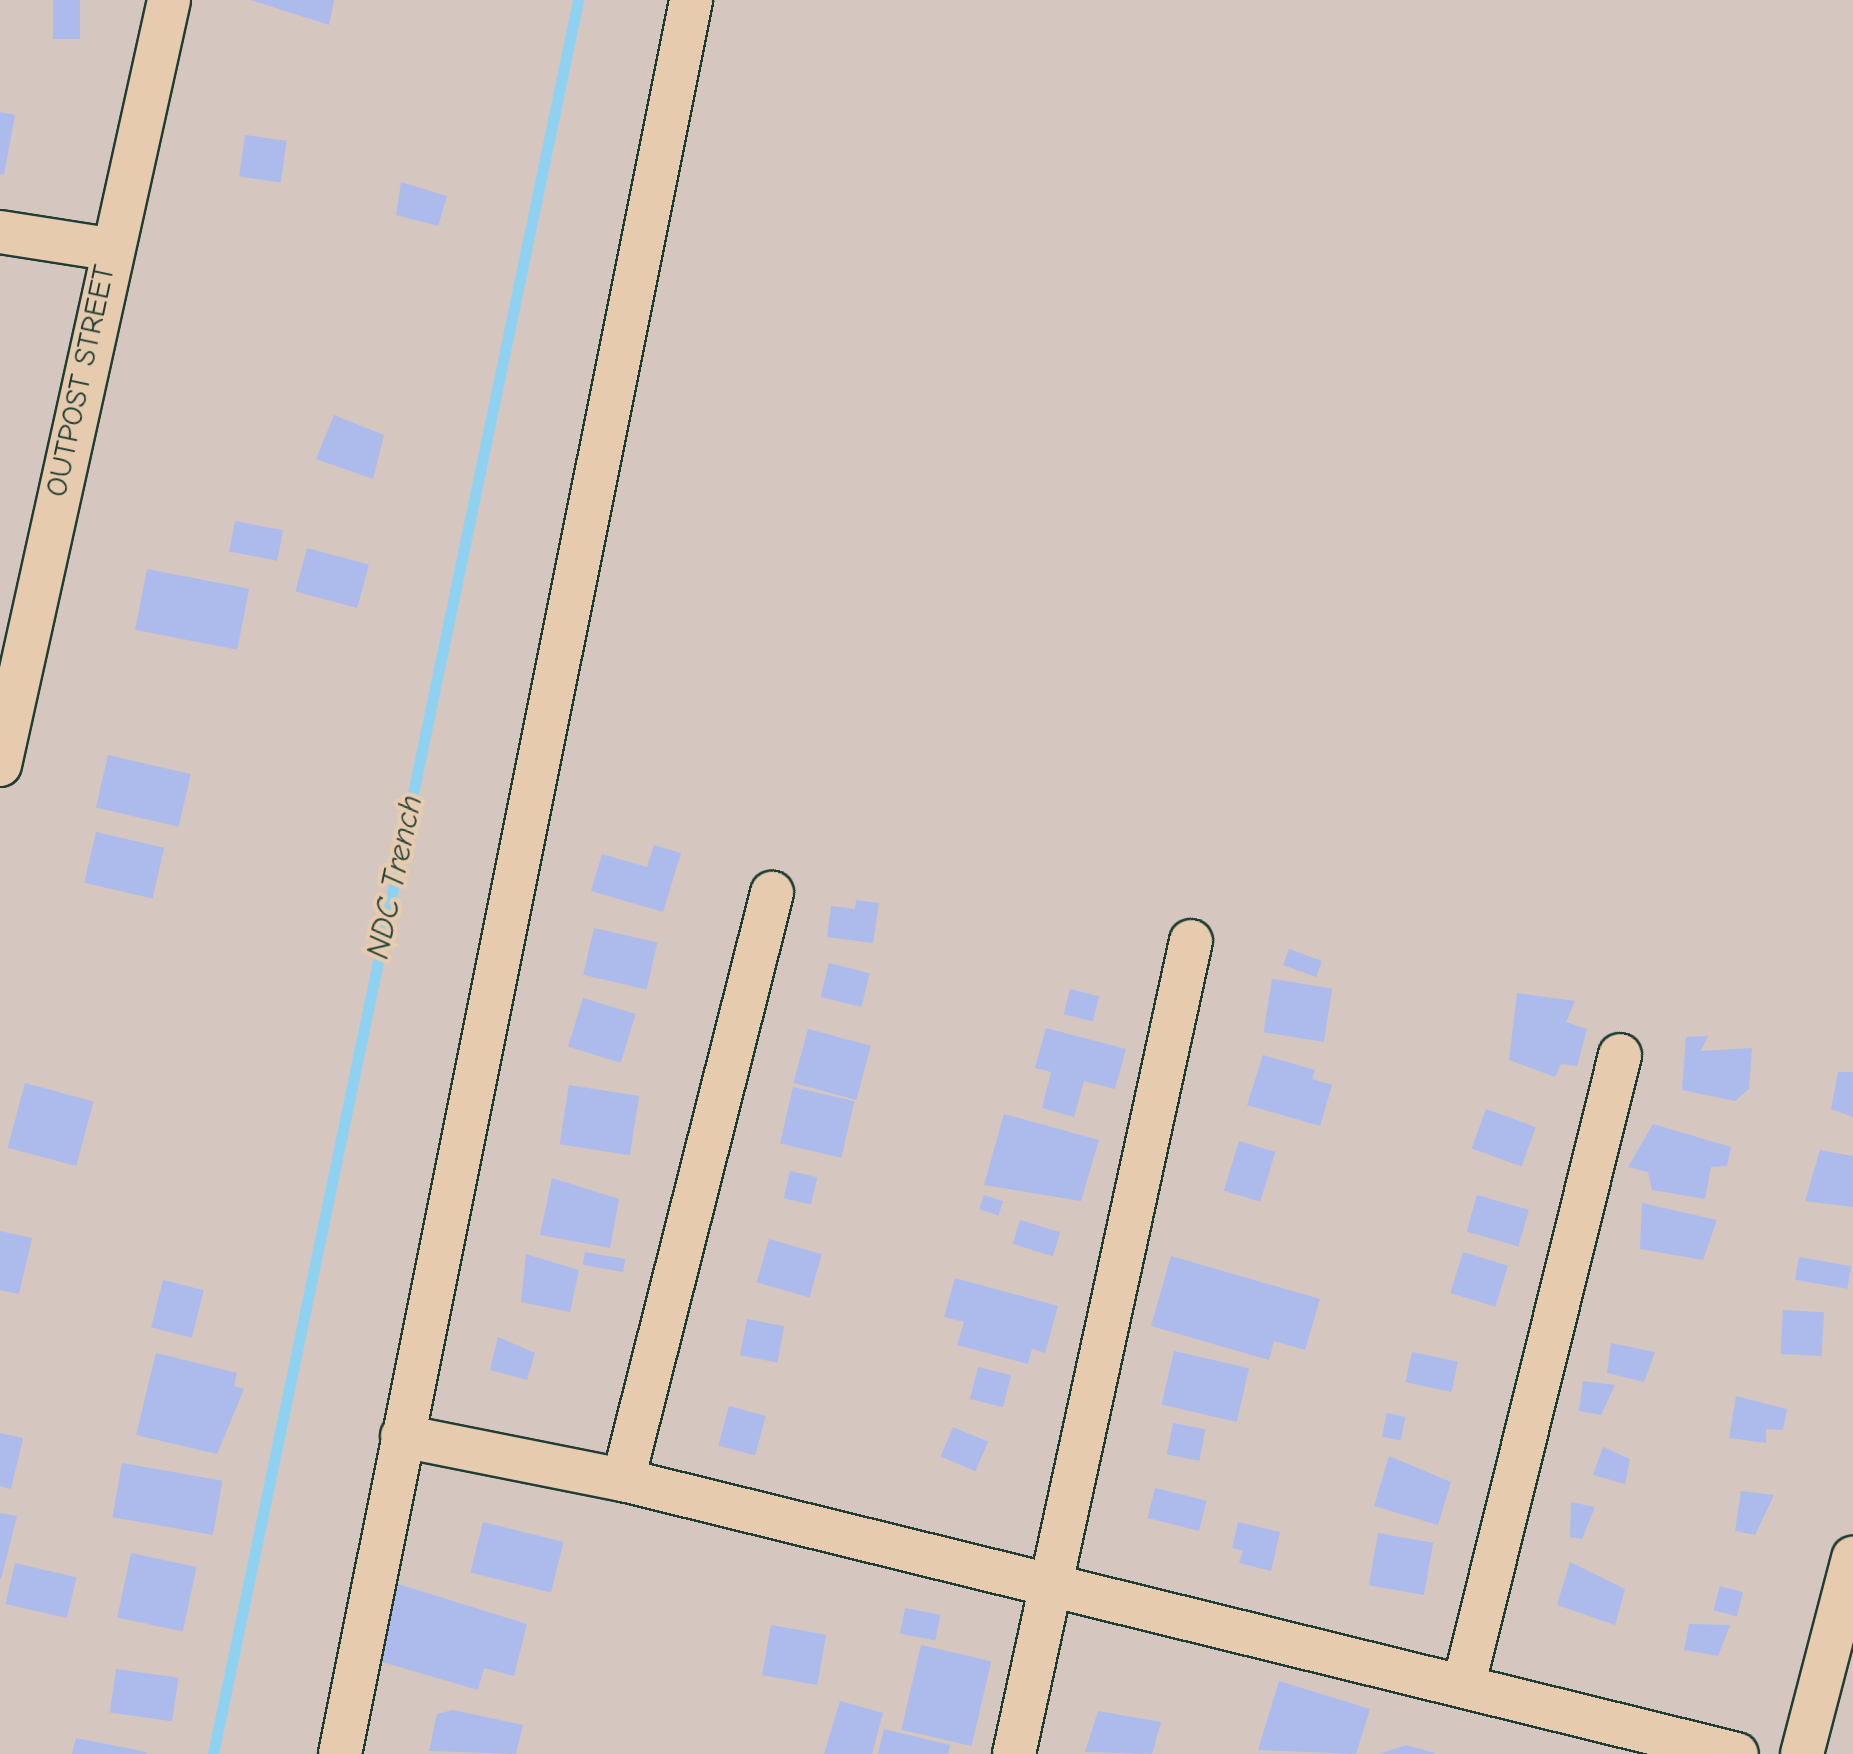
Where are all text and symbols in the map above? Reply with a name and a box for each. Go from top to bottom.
street label: OUTPOST STREET [39,262,123,500]
water label: NDC Trench [359,792,431,962]

